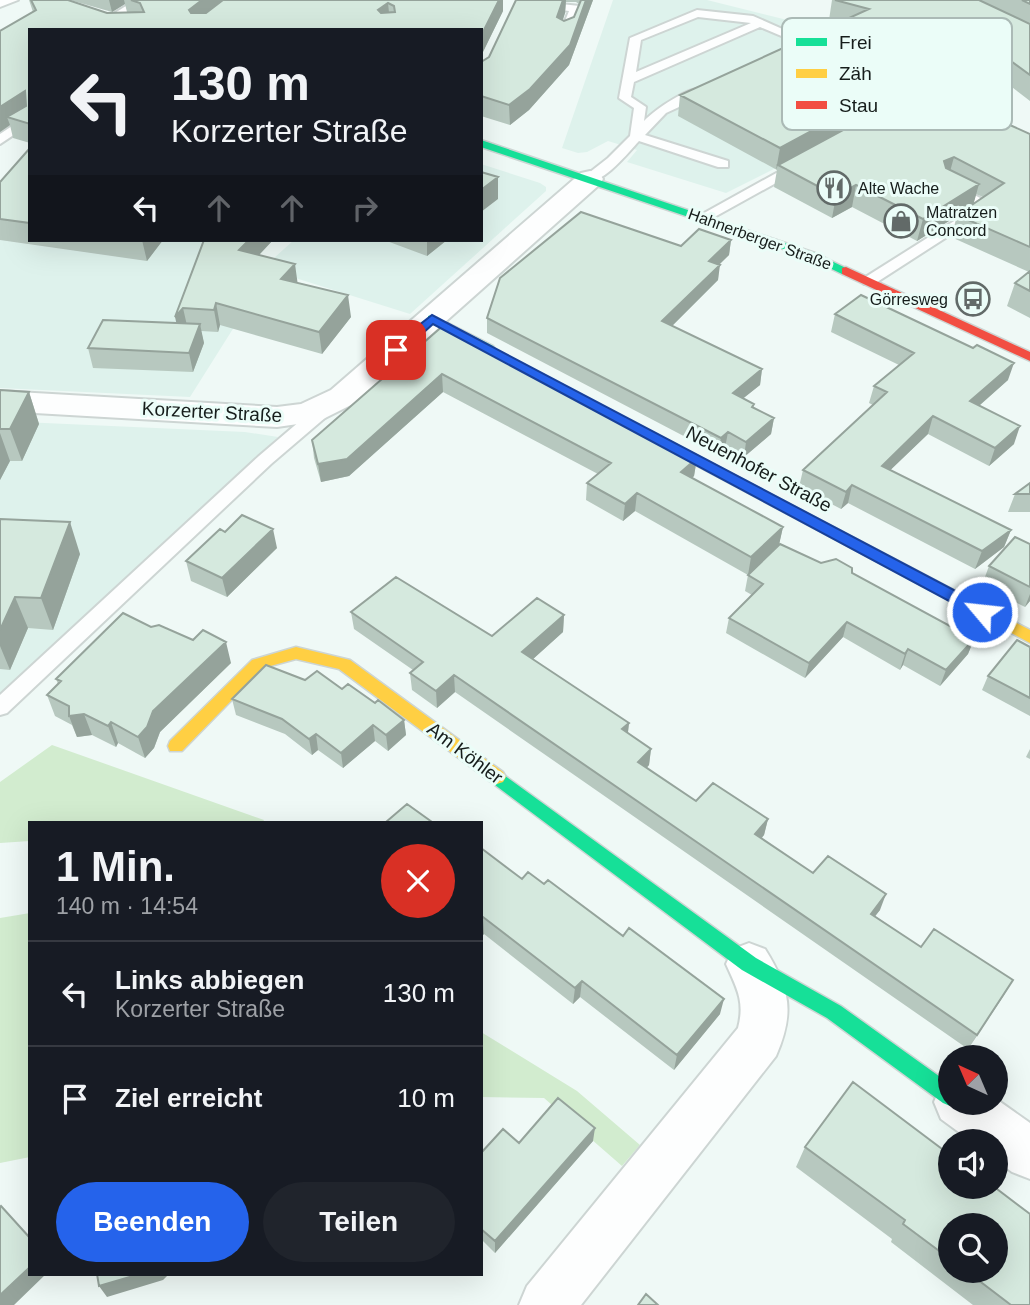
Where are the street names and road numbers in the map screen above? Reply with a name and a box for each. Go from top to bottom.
street label: Hahnerberger Straße [686,205,834,273]
street label: Korzerter Straße [141,398,283,426]
street label: Neuenhofer Straße [683,422,835,516]
street label: Am Köhler [423,718,507,788]

